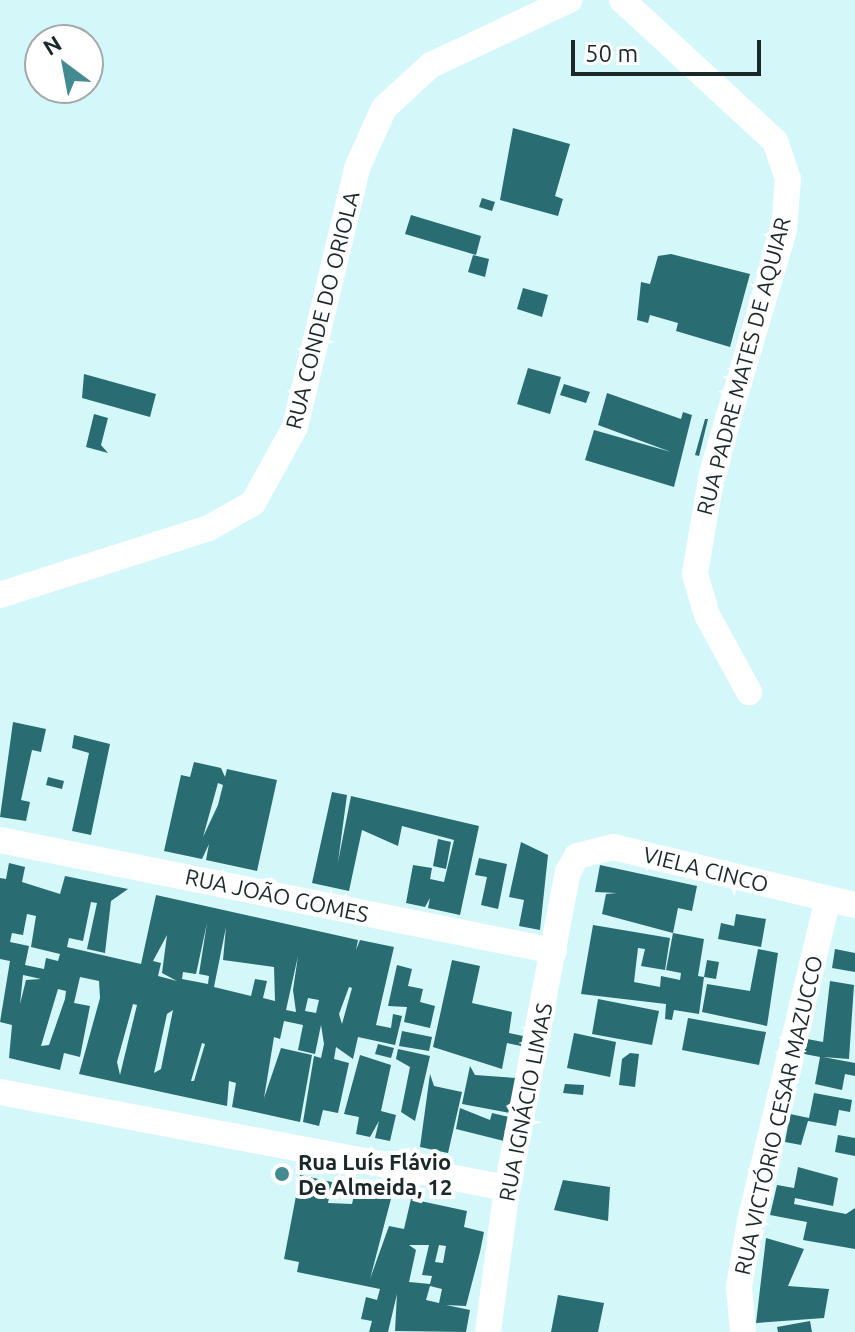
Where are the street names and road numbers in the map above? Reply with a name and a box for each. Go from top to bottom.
street label: RUA CONDE DO ORIOLA [280,188,364,432]
street label: RUA PADRE MATES DE AQUIAR [690,214,796,518]
street label: VIELA CINCO [641,841,771,897]
street label: RUA JOÃO GOMES [183,863,371,927]
street label: RUA VICTÓRIO CESAR MAZUCCO [728,953,828,1277]
street label: RUA IGNÁCIO LIMAS [493,1001,557,1203]

